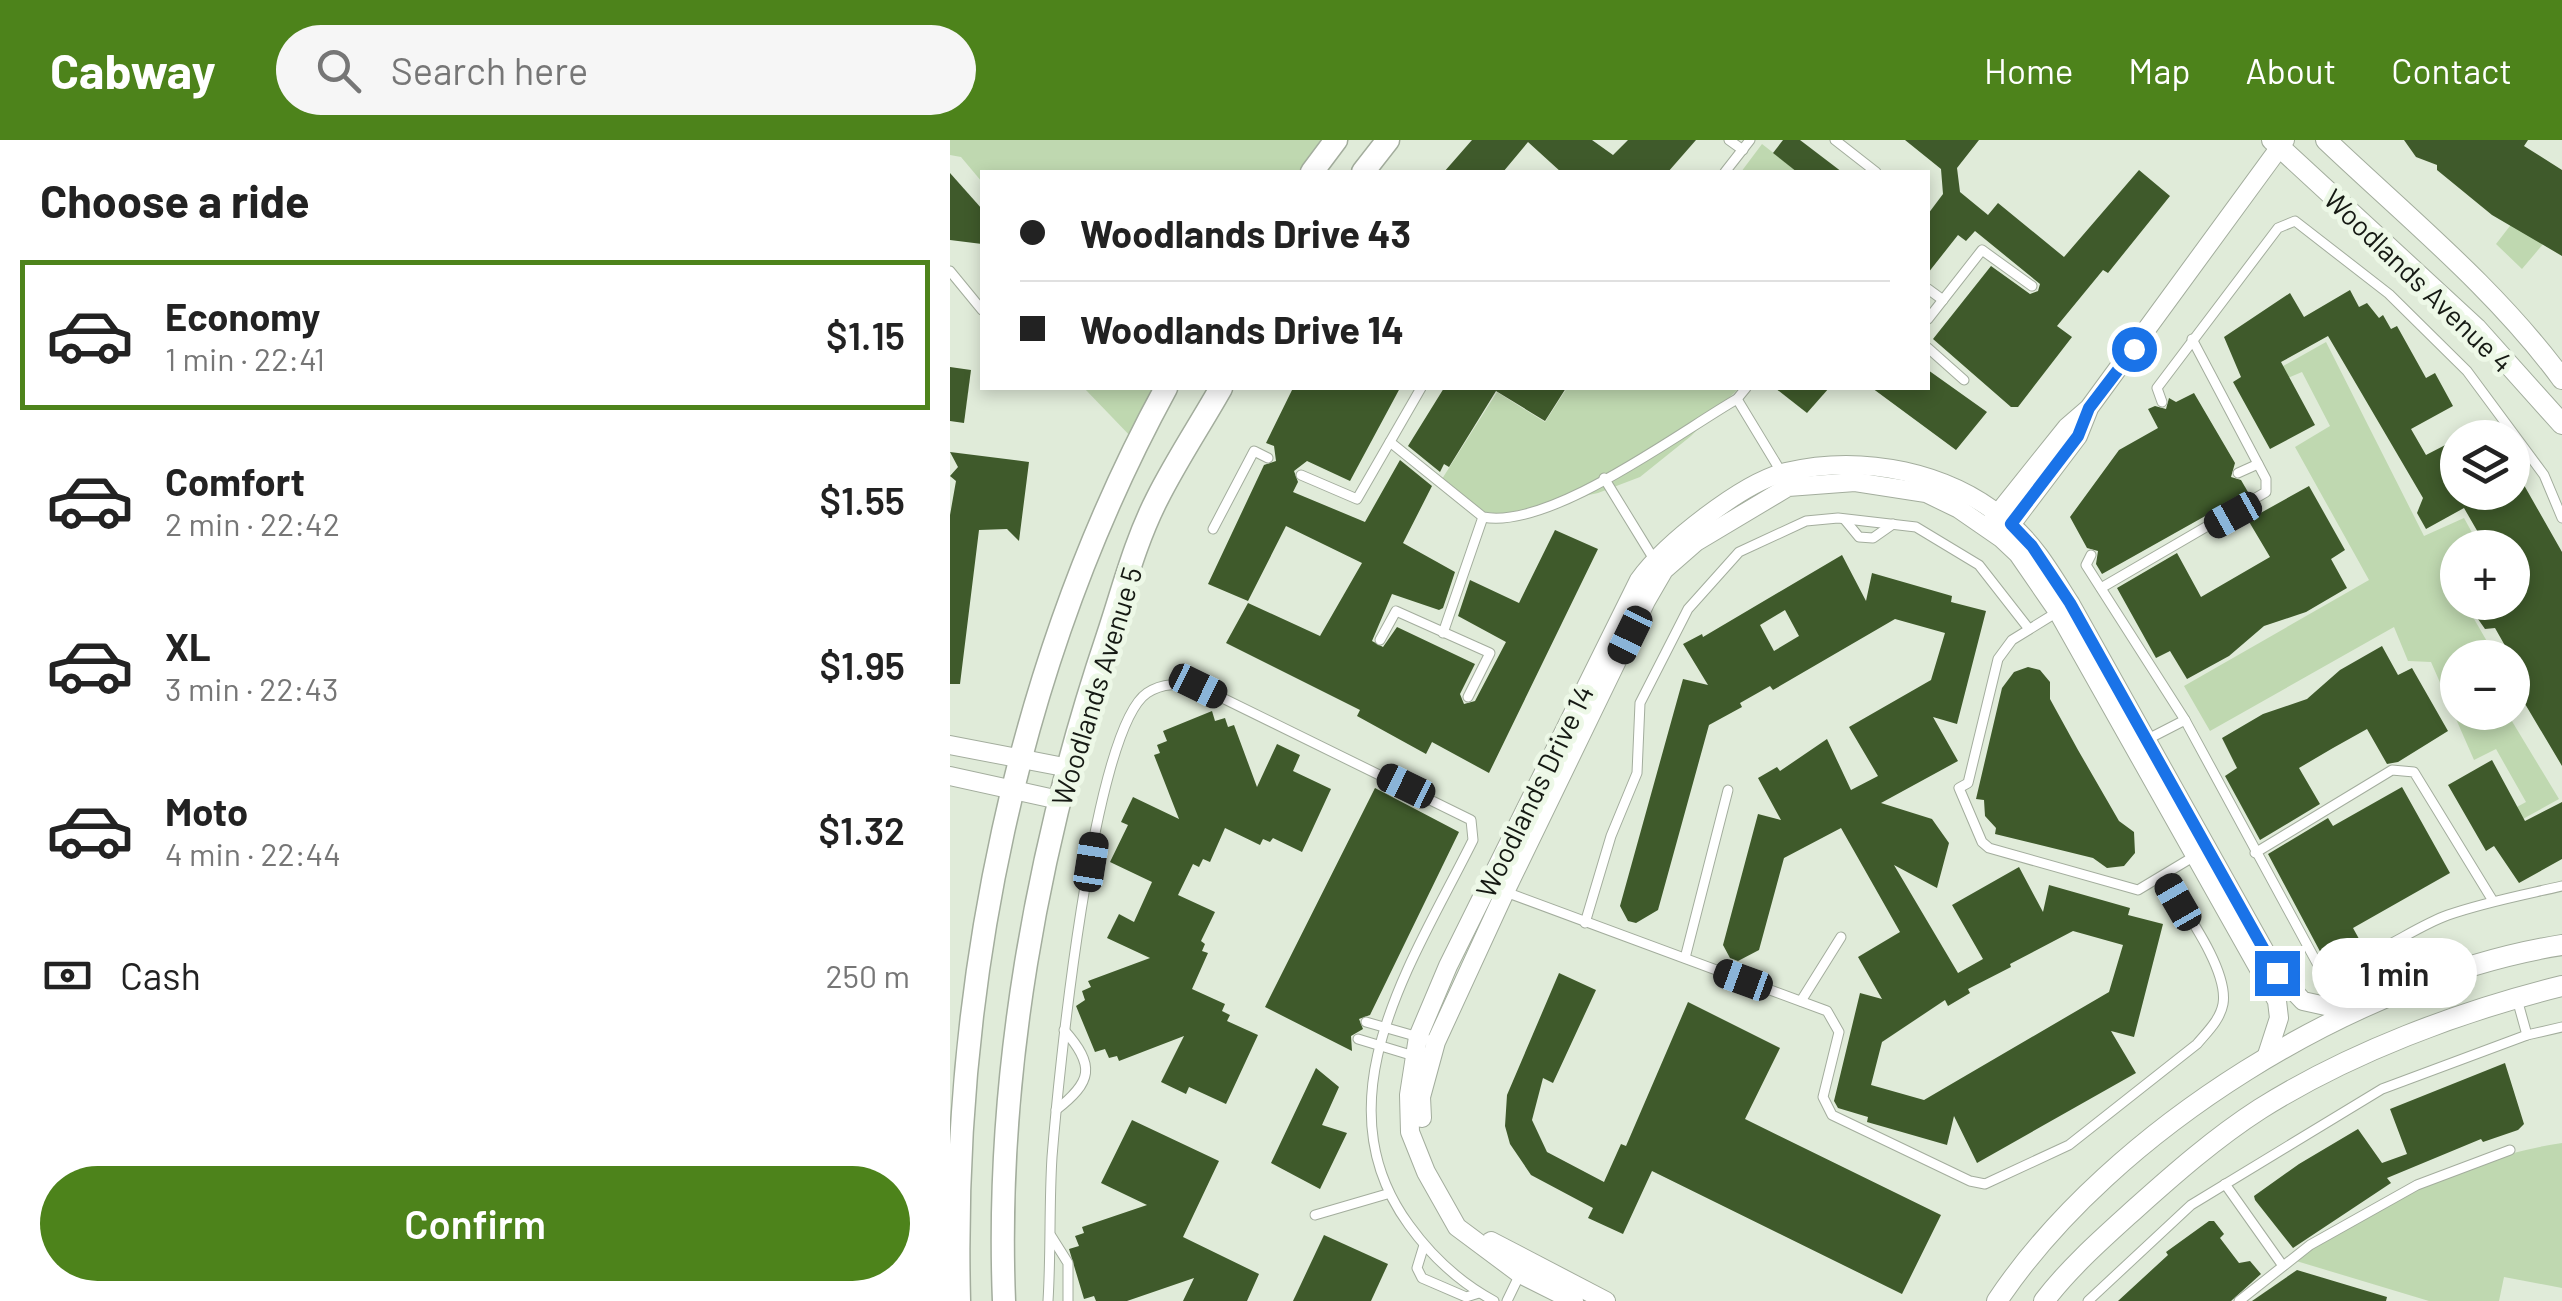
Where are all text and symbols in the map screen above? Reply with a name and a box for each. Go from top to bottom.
search box [276,25,976,115]
text: Cabway [50,41,216,99]
icon: search [311,43,366,98]
text: Search here [391,47,588,93]
text: Home [1984,49,2073,91]
text: Map [2128,49,2191,91]
text: About [2246,49,2336,91]
text: Contact [2391,49,2512,91]
text: Choose a ride [40,173,310,227]
street label: Woodlands Avenue 4 [2318,181,2520,379]
text: Woodlands Drive 43 [1080,210,1411,256]
icon: car [45,290,135,380]
text: Economy [165,293,320,339]
text: Woodlands Drive 14 [1080,306,1404,352]
text: $1.15 [826,312,905,358]
route start [2112,327,2157,372]
text: 1 min · 22:41 [165,339,325,377]
map controls [2440,420,2530,730]
button: layers [2440,420,2530,510]
icon: car [45,455,135,545]
text: Comfort [165,458,305,504]
text: $1.55 [819,477,905,523]
car [2199,487,2267,543]
text: 2 min · 22:42 [165,504,340,542]
button: + [2440,530,2530,620]
street label: Woodlands Avenue 5 [1043,562,1149,810]
car [1603,601,1657,669]
icon: car [45,620,135,710]
text: XL [165,623,211,669]
button: − [2440,640,2530,730]
text: $1.95 [819,642,905,688]
car [1164,659,1232,713]
text: 3 min · 22:43 [165,669,339,707]
street label: Woodlands Drive 14 [1468,679,1600,903]
car [1372,759,1440,813]
icon: car [45,785,135,875]
text: Moto [165,788,248,834]
text: $1.32 [819,807,905,853]
car [1071,830,1111,894]
text: 4 min · 22:44 [165,834,341,872]
car [2150,869,2206,935]
callout: 1 min [2312,938,2477,1008]
icon: cash [40,948,95,1003]
route end [2255,951,2300,996]
text: Cash [120,952,201,998]
text: 1 min [2360,954,2429,992]
text: 250 m [825,956,910,994]
car [1710,956,1776,1004]
button: Confirm [40,1166,910,1281]

